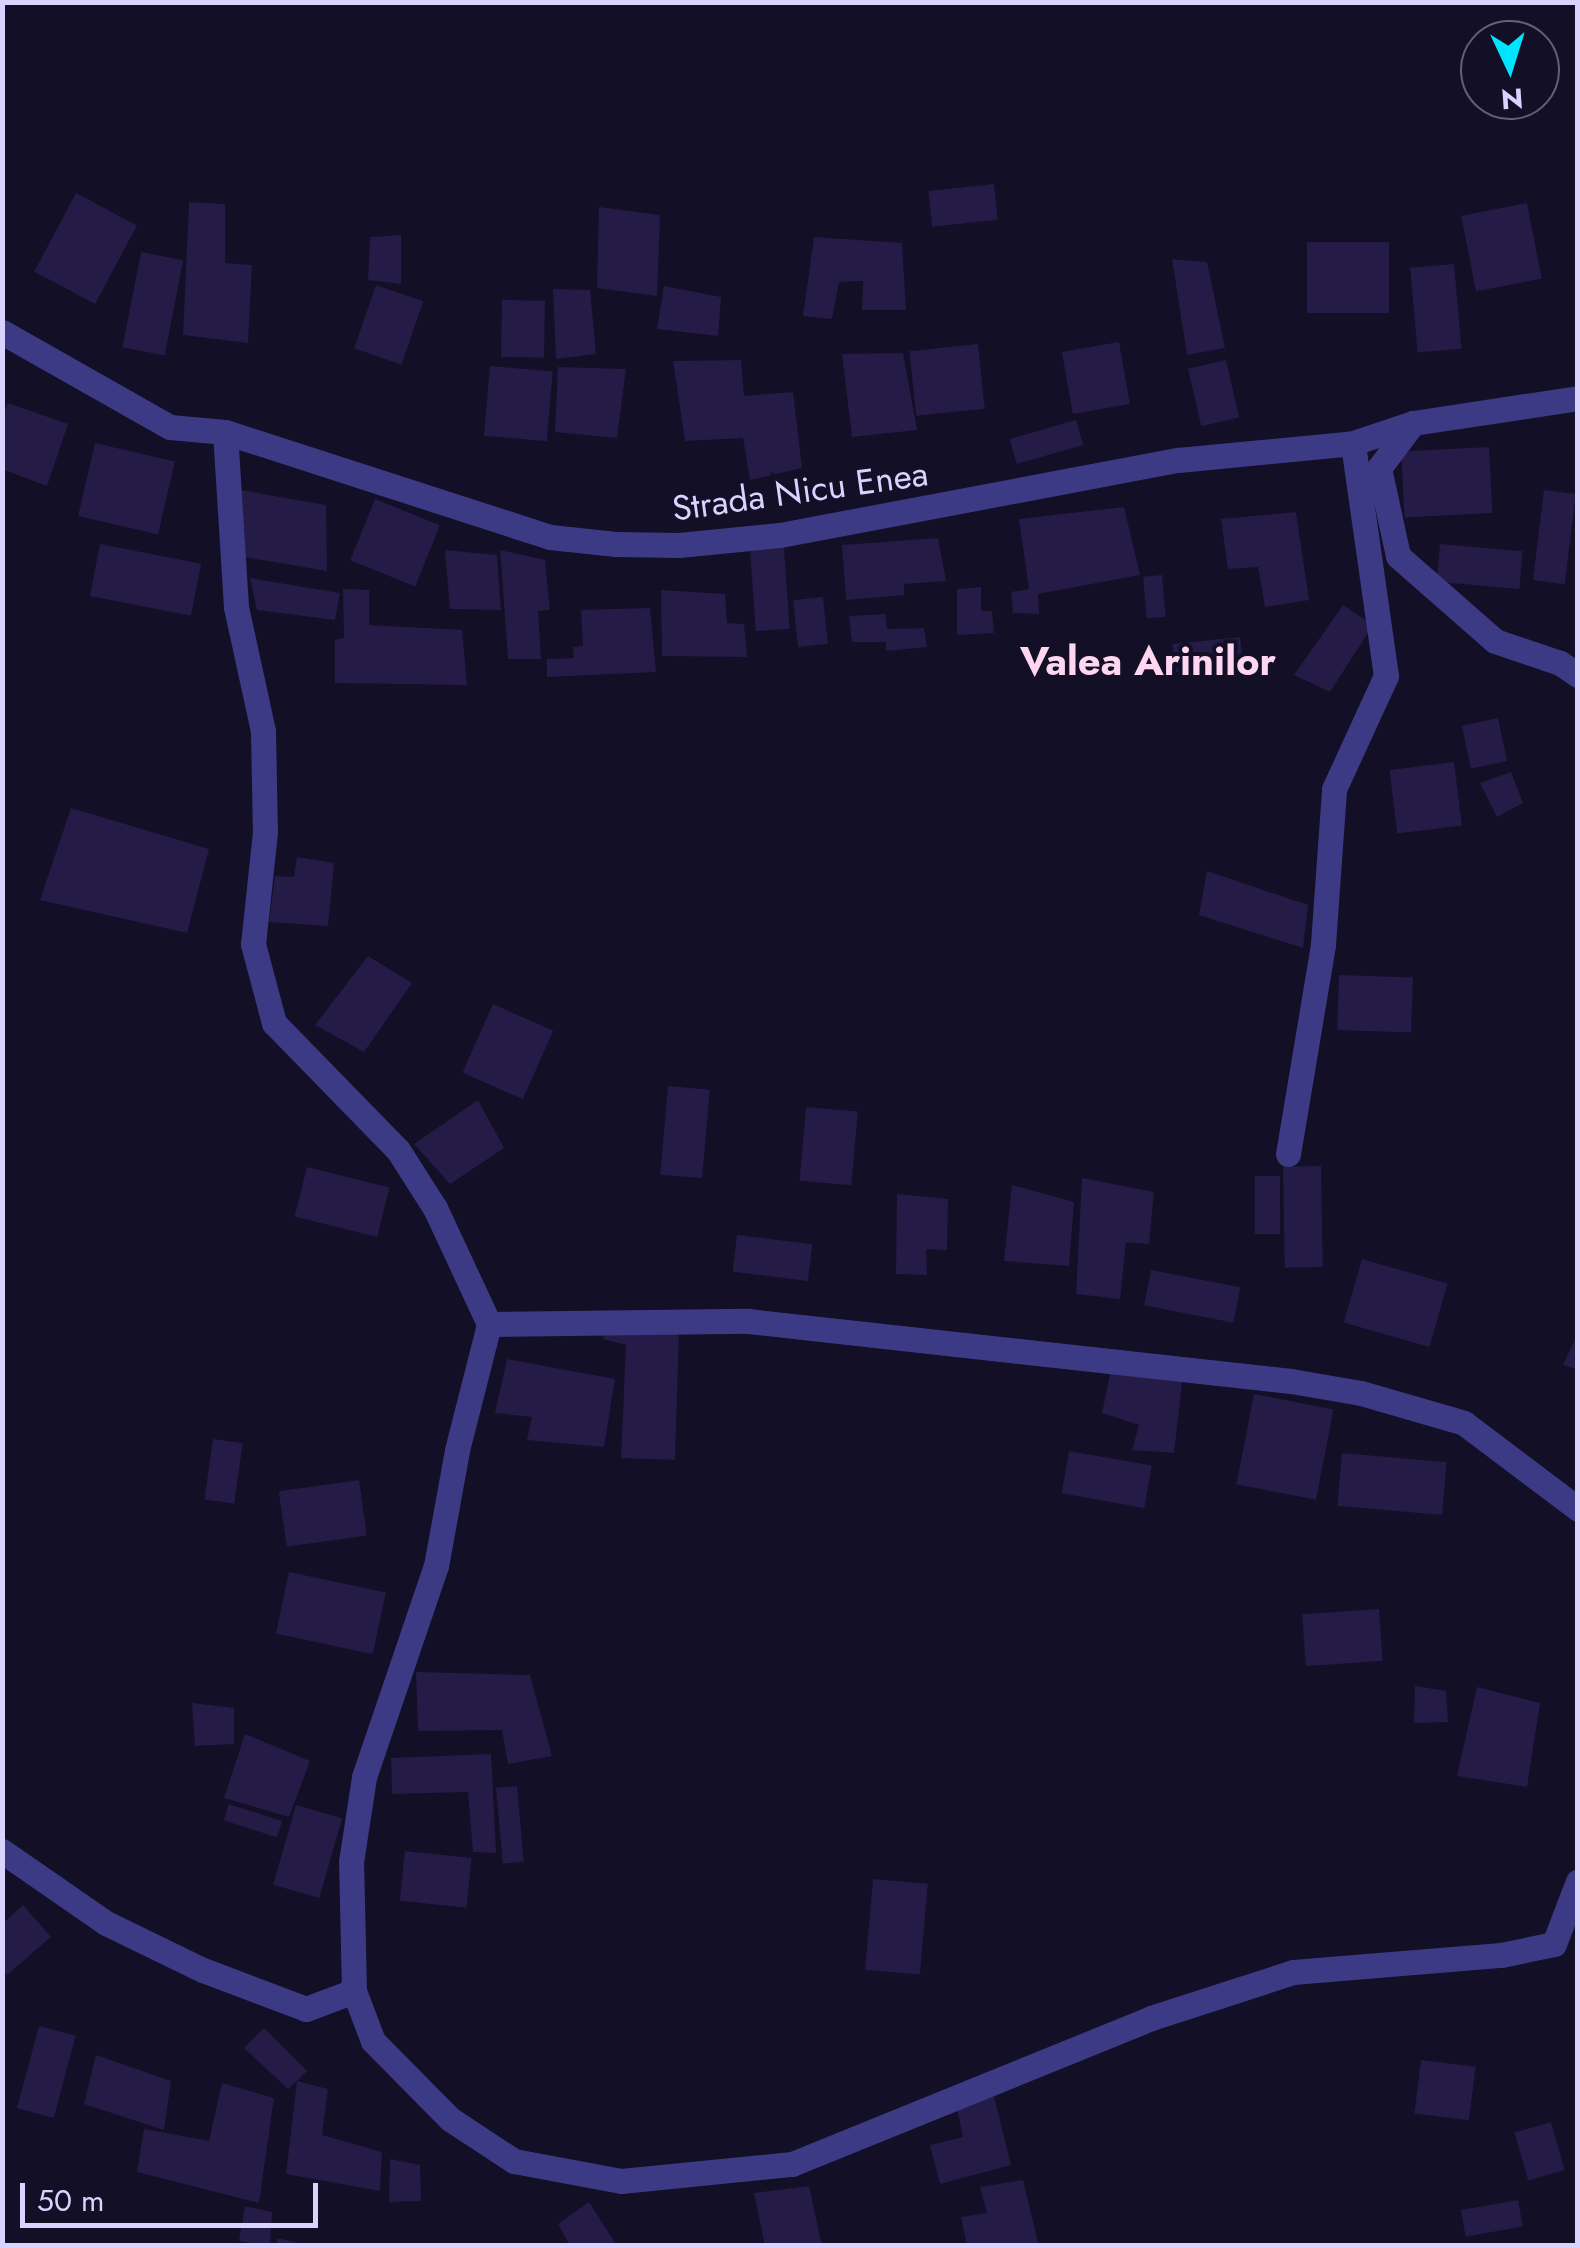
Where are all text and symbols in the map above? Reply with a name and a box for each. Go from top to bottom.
north arrow [1460,20,1560,120]
text: N [1499,77,1525,120]
street label: Strada Nicu Enea [669,452,931,530]
district label: Valea Arinilor [1020,637,1276,685]
scale bar [25,2163,322,2225]
text: 50 m [37,2179,104,2222]

